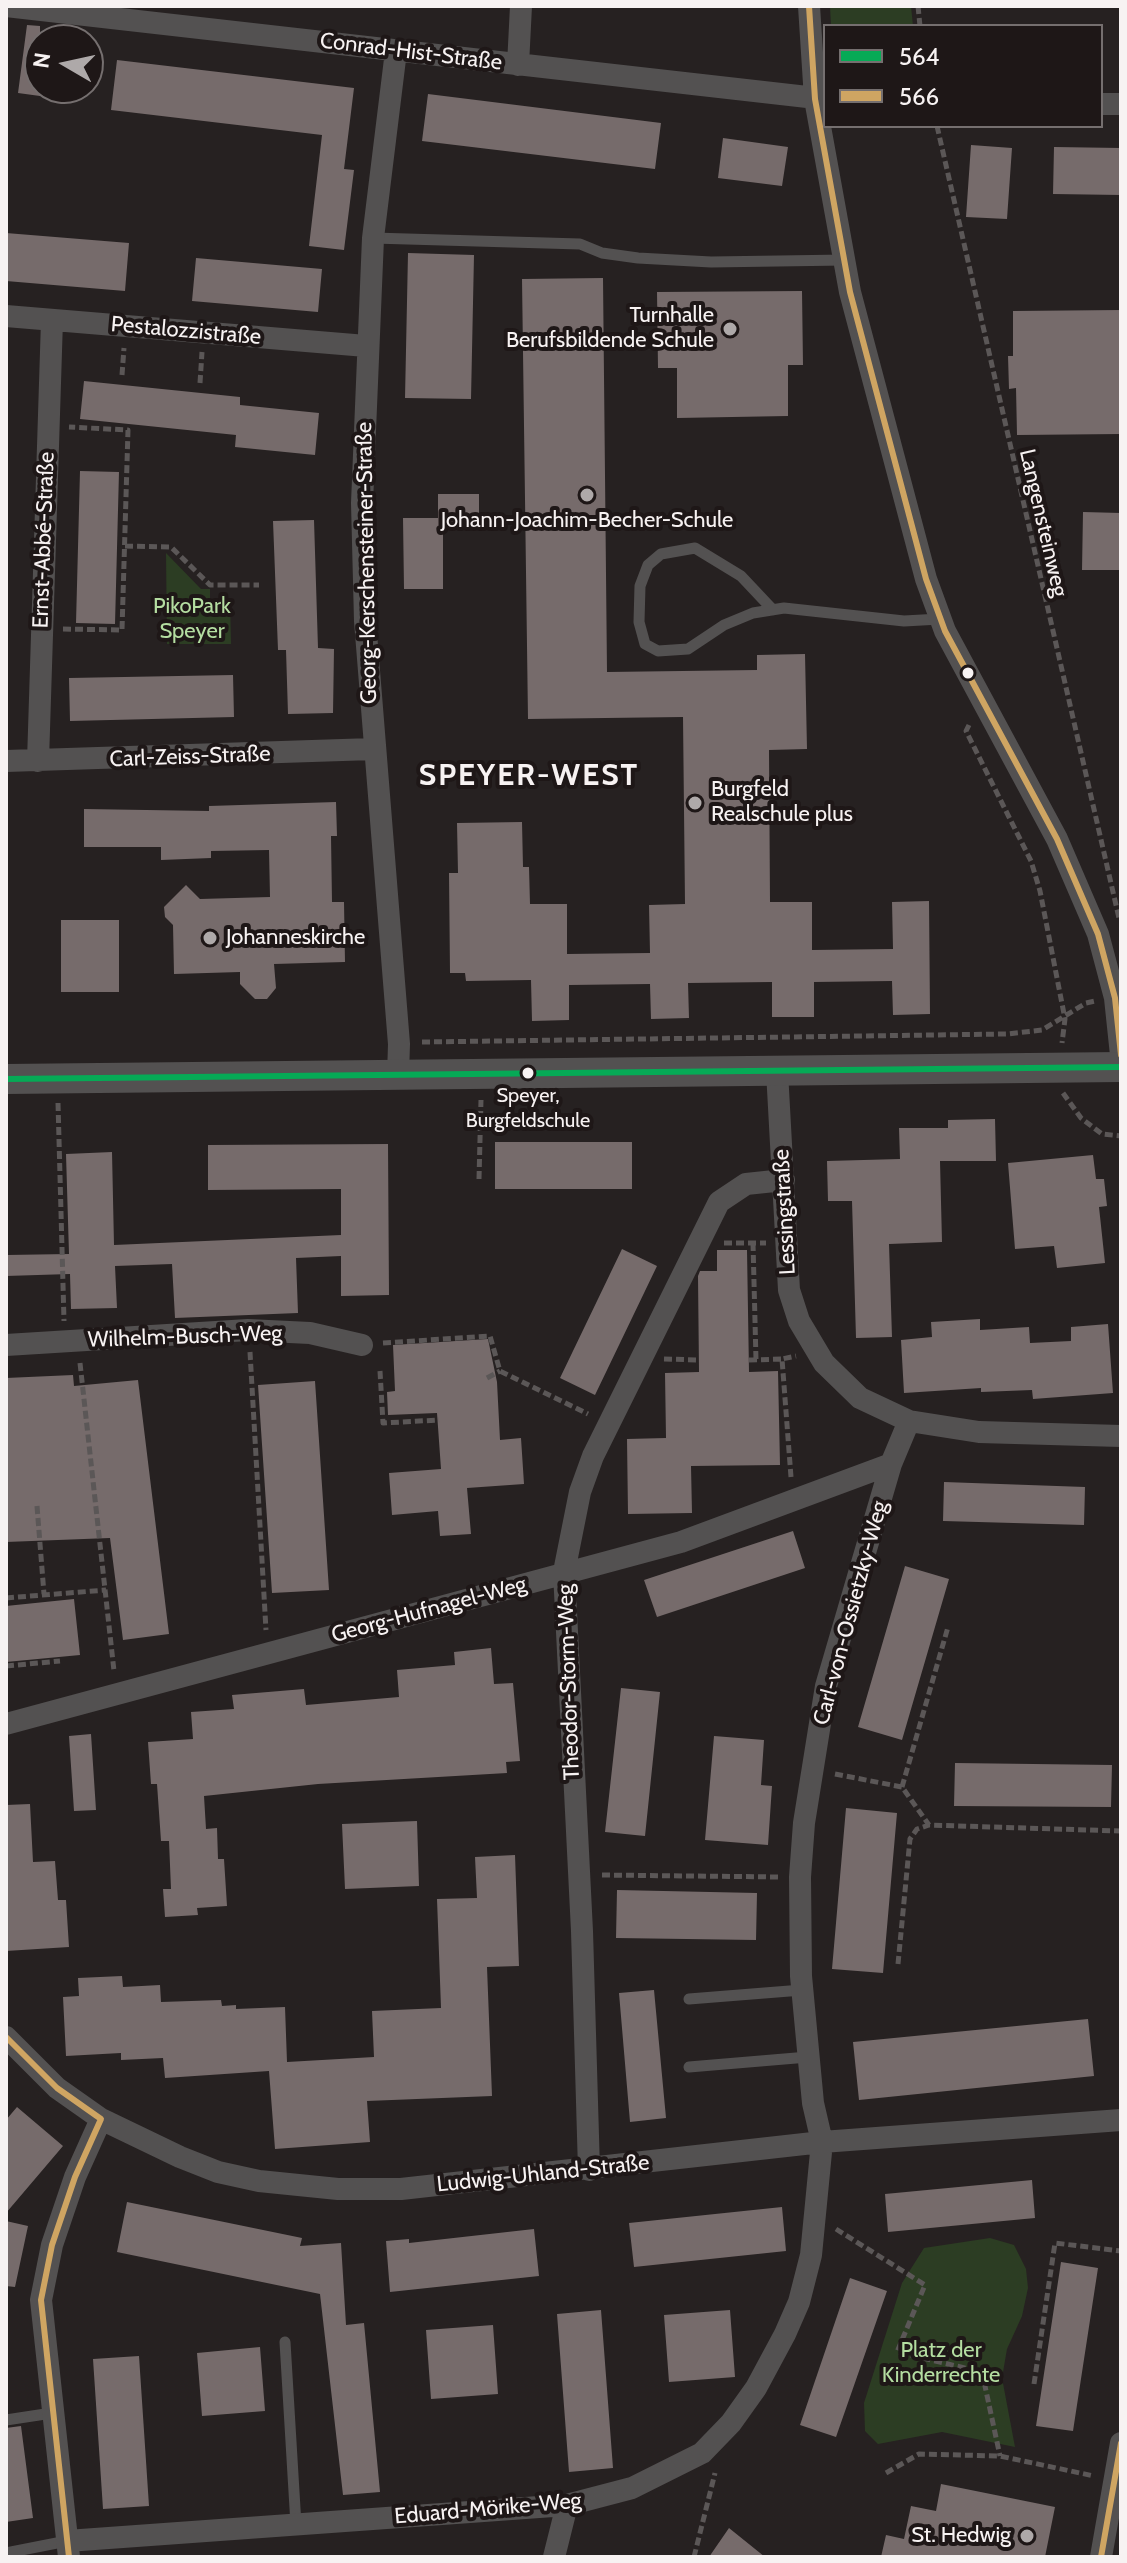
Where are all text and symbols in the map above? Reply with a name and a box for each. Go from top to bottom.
north arrow [24,24,104,104]
legend [823,24,1103,128]
street label: Conrad-Hist-Straße [318,28,504,76]
text: 564 [899,42,940,71]
text: N [27,51,56,70]
text: 566 [899,82,939,111]
place label: Turnhalle Berufsbildende Schule [506,303,714,354]
street label: Pestalozzistraße [110,311,262,351]
marker: Turnhalle Berufsbildende Schule [721,320,739,338]
street label: Georg-Kerschensteiner-Straße [351,422,383,704]
street label: Langensteinweg [1013,446,1073,600]
street label: Ernst-Abbé-Straße [28,451,60,629]
marker: Johann-Joachim-Becher-Schule [578,486,596,504]
place label: Johann-Joachim-Becher-Schule [441,508,733,534]
park label: PikoPark Speyer [153,594,231,646]
unlabelled marker [960,665,976,681]
street label: Carl-Zeiss-Straße [109,741,271,773]
district label: SPEYER-WEST [419,758,639,794]
place label: Burgfeld Realschule plus [711,777,853,828]
marker: Burgfeld Realschule plus [686,794,704,812]
place label: Johanneskirche [226,925,365,951]
marker: Johanneskirche [201,929,219,947]
marker: Speyer, Burgfeldschule [520,1065,536,1081]
place label: Speyer, Burgfeldschule [466,1084,590,1131]
street label: Lessingstraße [769,1148,801,1276]
street label: Wilhelm-Busch-Weg [87,1320,283,1354]
street label: Carl-von-Ossietzky-Weg [808,1498,894,1728]
street label: Georg-Hufnagel-Weg [329,1571,529,1649]
street label: Theodor-Storm-Weg [552,1583,586,1781]
street label: Ludwig-Uhland-Straße [435,2150,651,2198]
park label: Platz der Kinderrechte [882,2338,1000,2390]
street label: Eduard-Mörike-Weg [393,2488,583,2530]
place label: St. Hedwig [911,2523,1011,2549]
marker: St. Hedwig [1018,2527,1036,2545]

